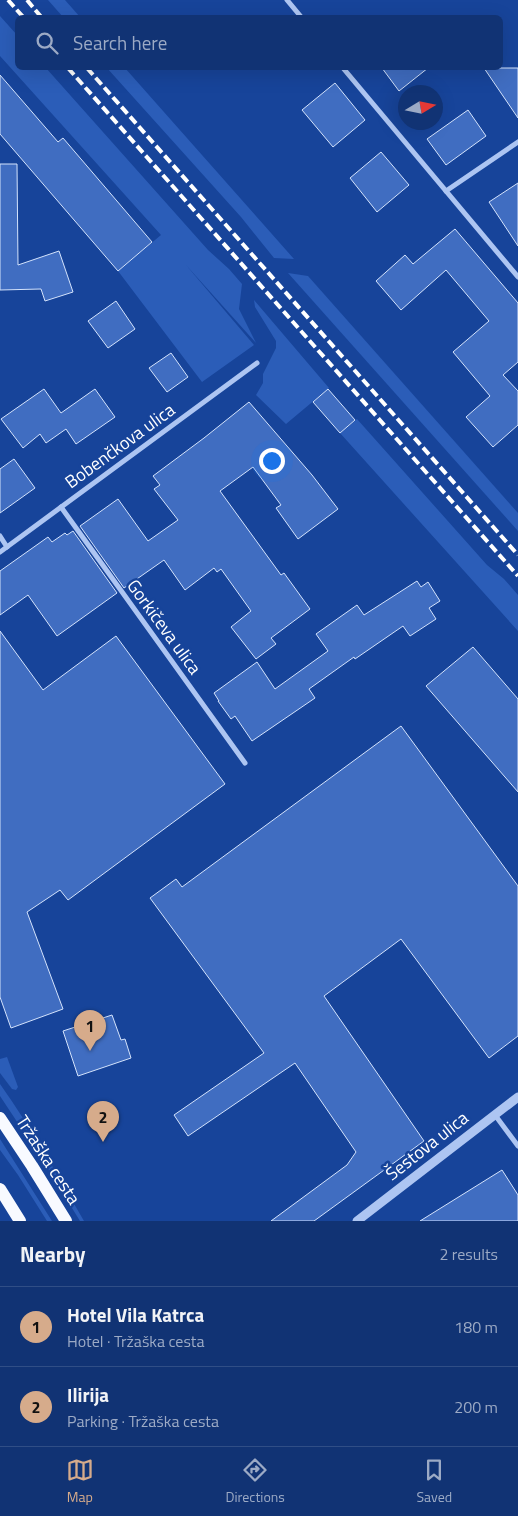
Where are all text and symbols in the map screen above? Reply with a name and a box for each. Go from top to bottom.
search box [15,15,503,70]
text: Search here [73,28,167,57]
icon: search [33,29,61,57]
north arrow [398,85,443,130]
street label: Bobenčkova ulica [59,396,180,495]
your location [259,448,285,474]
street label: Gorkičeva ulica [121,573,208,680]
pin: 1 [74,1010,106,1051]
pin: 2 [87,1101,119,1142]
street label: Šestova ulica [379,1105,474,1187]
street label: Tržaška cesta [9,1110,87,1210]
text: Nearby [20,1238,85,1270]
text: 2 results [439,1242,498,1266]
text: Hotel Vila Katrca [67,1300,204,1329]
text: 1 [32,1315,40,1339]
text: 180 m [454,1315,498,1339]
text: Hotel · Tržaška cesta [67,1329,205,1353]
text: Ilirija [67,1380,109,1409]
text: 2 [32,1395,40,1419]
text: 200 m [454,1395,498,1419]
text: Parking · Tržaška cesta [67,1409,219,1433]
tab: Map [66,1456,94,1507]
tab: Directions [225,1456,285,1507]
tab: Saved [417,1456,452,1507]

